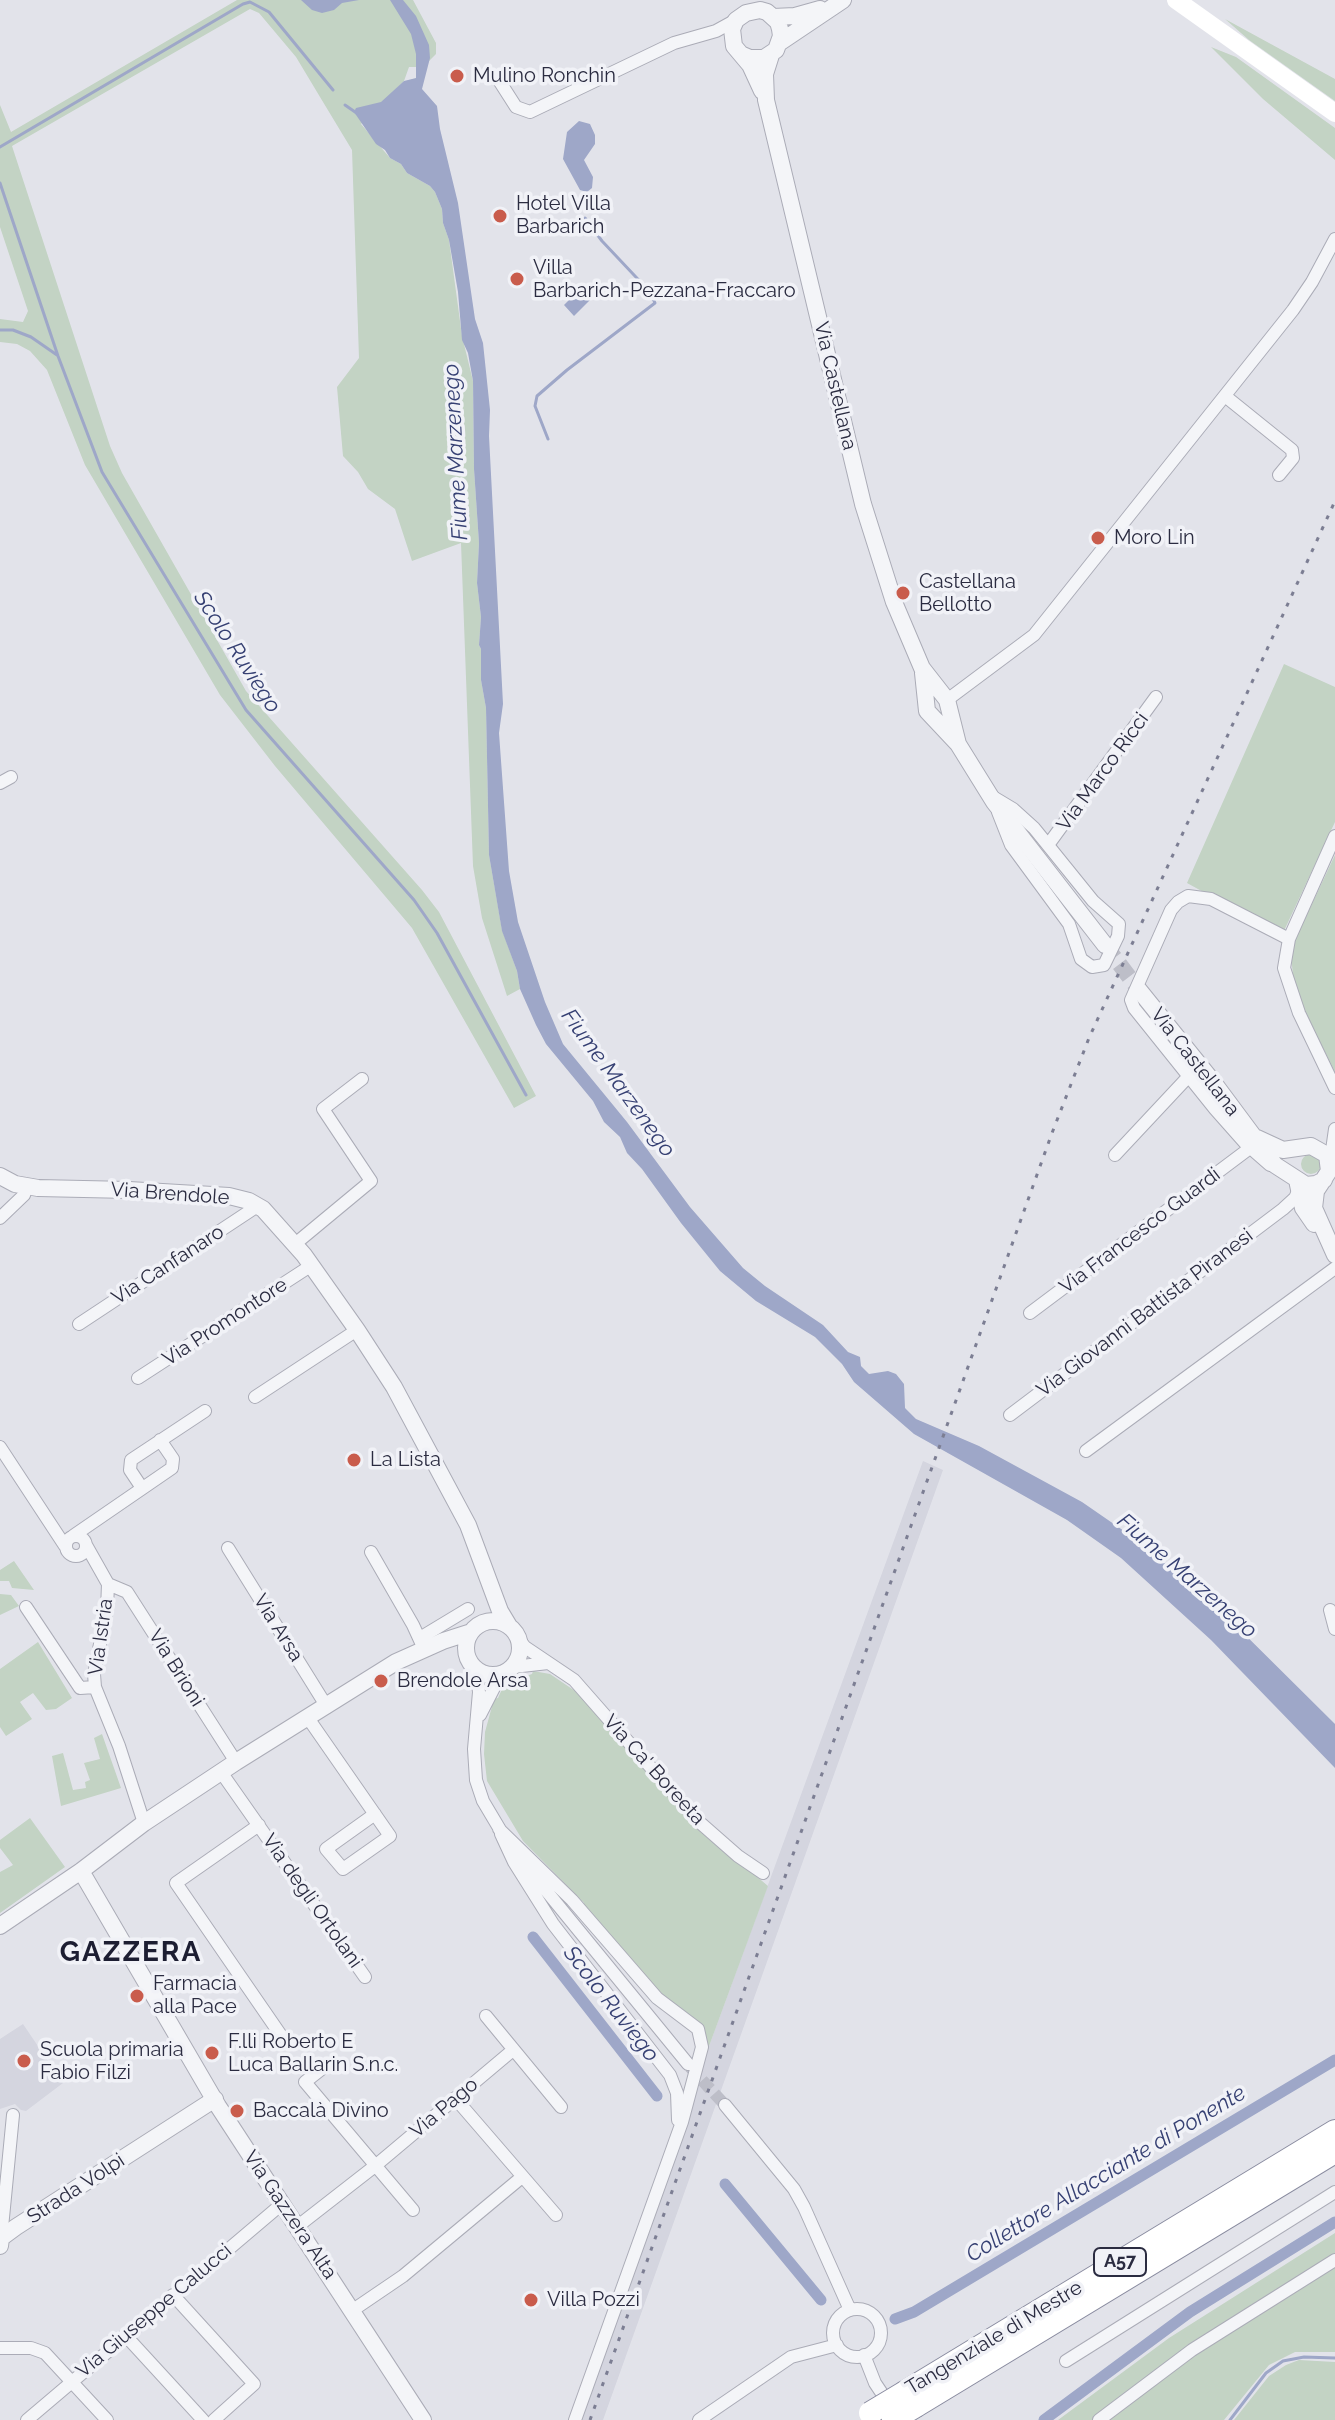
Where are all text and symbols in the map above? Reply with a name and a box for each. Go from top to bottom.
place label: Mulino Ronchin [473,64,616,88]
marker: Mulino Ronchin [448,67,466,85]
place label: Hotel Villa Barbarich [516,192,611,239]
marker: Hotel Villa Barbarich [491,207,509,225]
place label: Villa Barbarich-Pezzana-Fraccaro [533,256,796,303]
marker: Villa Barbarich-Pezzana-Fraccaro [508,270,526,288]
street label: Via Castellana [809,320,861,452]
water label: Fiume Marzenego [438,363,474,541]
place label: Moro Lin [1114,526,1195,550]
marker: Moro Lin [1089,529,1107,547]
place label: Castellana Bellotto [919,570,1016,617]
marker: Castellana Bellotto [894,584,912,602]
water label: Scolo Ruviego [188,586,286,718]
street label: Via Marco Ricci [1052,708,1154,836]
street label: Via Castellana [1145,1003,1245,1121]
water label: Fiume Marzenego [555,1004,681,1162]
street label: Via Francesco Guardi [1055,1163,1225,1299]
street label: Via Brendole [110,1178,230,1210]
street label: Via Canfanaro [107,1220,229,1310]
street label: Via Giovanni Battista Piranesi [1032,1224,1258,1402]
street label: Via Promontore [158,1273,292,1371]
place label: La Lista [370,1448,441,1472]
marker: La Lista [345,1451,363,1469]
water label: Fiume Marzenego [1112,1508,1262,1644]
street label: Via Arsa [248,1590,308,1666]
street label: Via Istria [84,1597,118,1677]
street label: Via Brioni [143,1625,209,1711]
place label: Brendole Arsa [397,1669,528,1693]
marker: Brendole Arsa [372,1672,390,1690]
street label: Via Ca' Boreeta [598,1710,710,1830]
street label: Via degli Ortolani [257,1829,367,1973]
district label: GAZZERA [60,1936,202,1970]
water label: Scolo Ruviego [558,1941,664,2067]
place label: Farmacia alla Pace [153,1972,237,2019]
marker: Farmacia alla Pace [128,1987,146,2005]
place label: F.lli Roberto E Luca Ballarin S.n.c. [228,2030,398,2077]
place label: Scuola primaria Fabio Filzi [40,2038,184,2085]
marker: F.lli Roberto E Luca Ballarin S.n.c. [203,2044,221,2062]
marker: Scuola primaria Fabio Filzi [15,2052,33,2070]
street label: Via Pago [405,2073,483,2143]
water label: Collettore Allacciante di Ponente [962,2080,1250,2268]
place label: Baccalà Divino [253,2099,389,2123]
marker: Baccalà Divino [228,2102,246,2120]
street label: Via Gazzera Alta [238,2146,342,2284]
street label: Strada Volpi [23,2149,129,2229]
street label: Via Giuseppe Calucci [71,2239,237,2383]
road number: A57 [1094,2248,1146,2276]
street label: Tangenziale di Mestre [901,2276,1087,2400]
place label: Villa Pozzi [547,2288,640,2312]
marker: Villa Pozzi [522,2291,540,2309]

